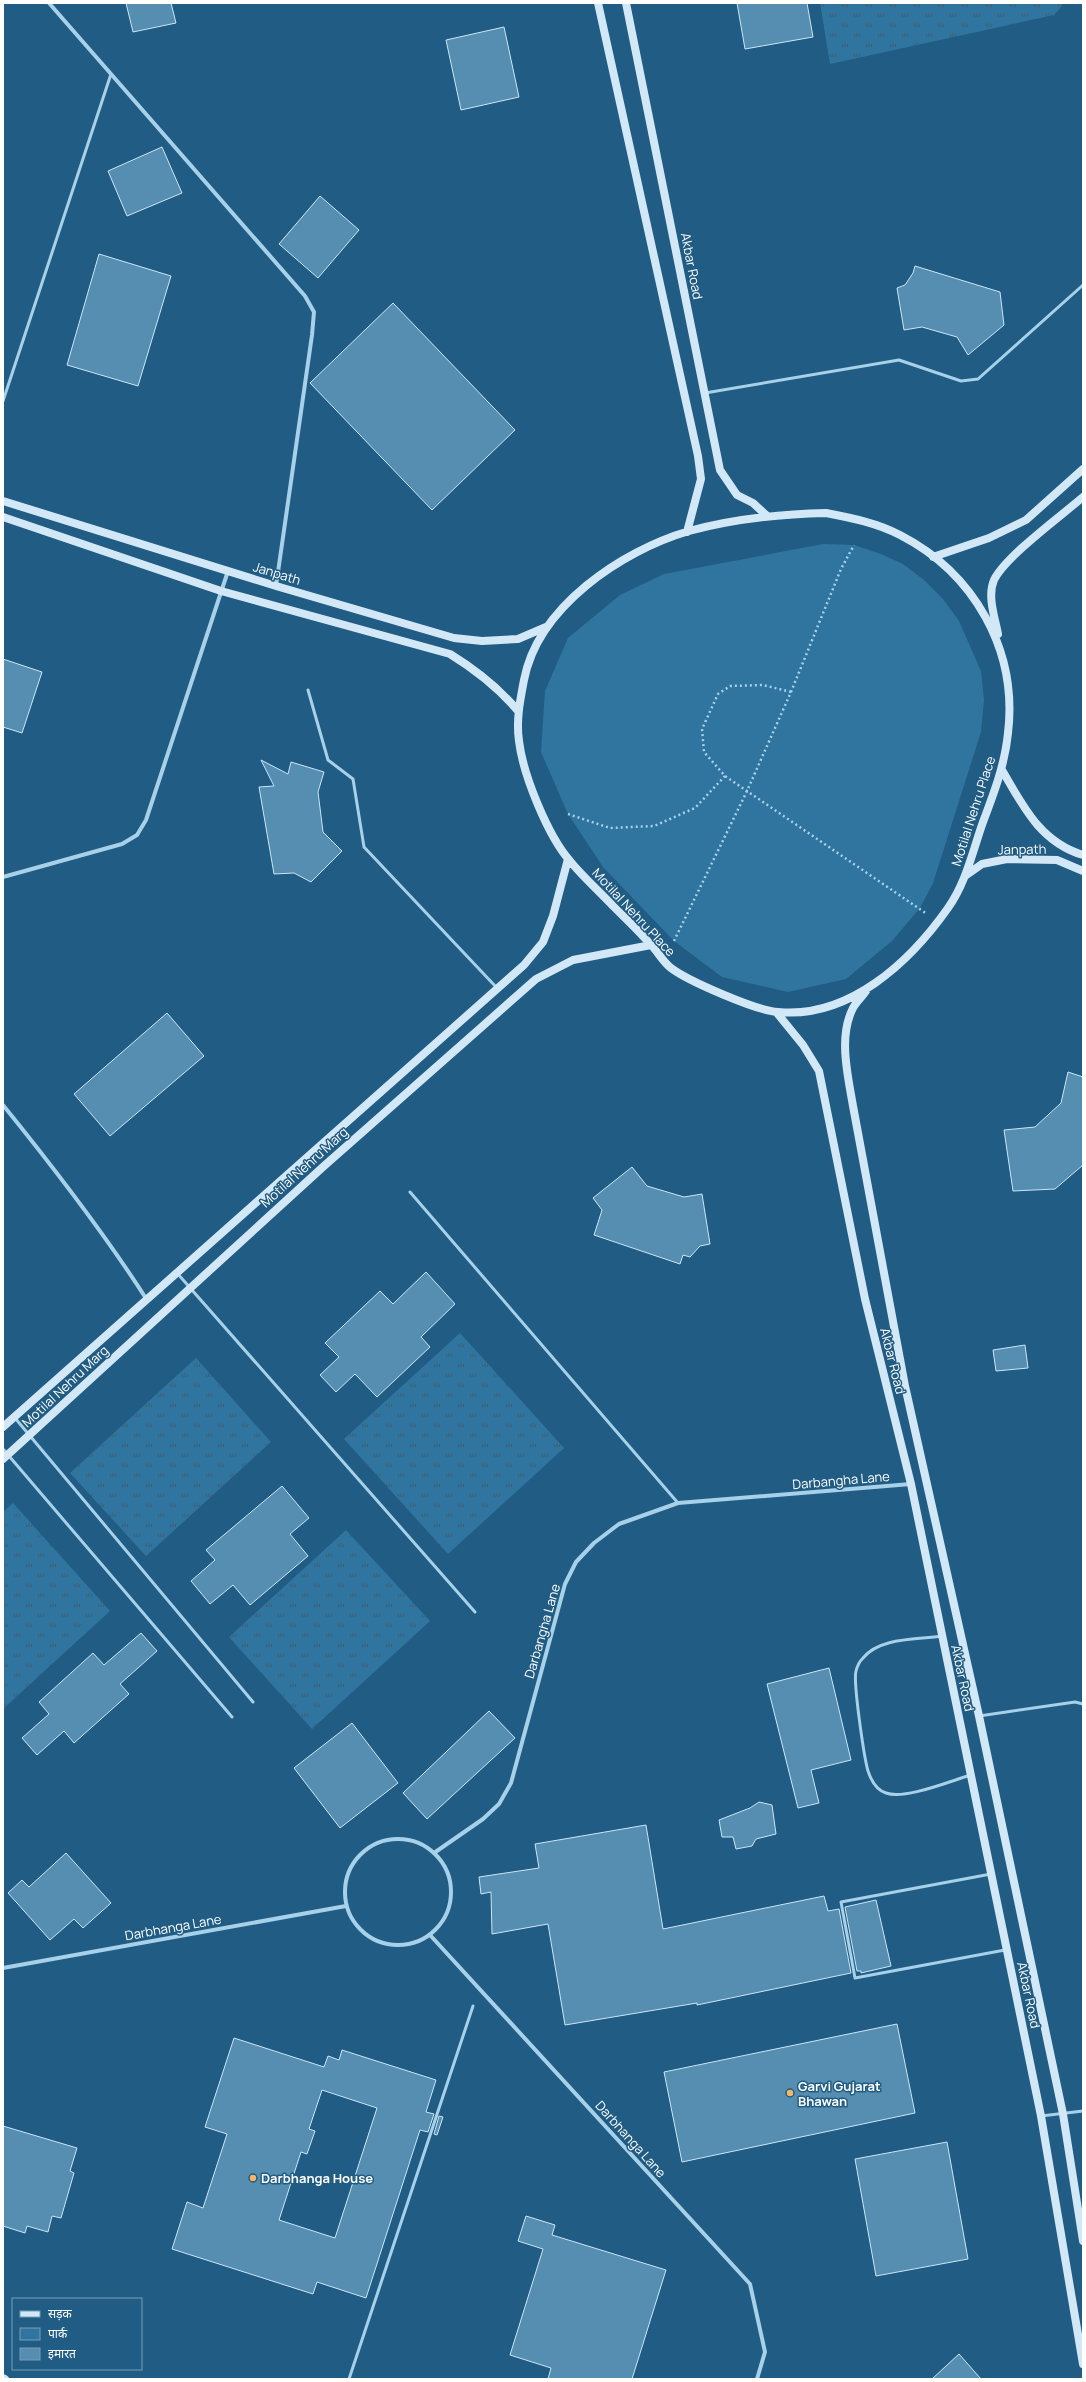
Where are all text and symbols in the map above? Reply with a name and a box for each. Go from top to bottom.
street label: Akbar Road [677,231,707,301]
street label: Janpath [251,557,303,589]
street label: Motilal Nehru Place [947,753,999,868]
street label: Janpath [997,840,1047,858]
street label: Motilal Nehru Place [588,864,680,960]
street label: Motilal Nehru Marg [256,1123,352,1211]
street label: Akbar Road [876,1326,910,1396]
street label: Motilal Nehru Marg [18,1341,112,1431]
street label: Darbangha Lane [792,1467,891,1493]
street label: Darbangha Lane [520,1581,564,1680]
street label: Akbar Road [947,1643,979,1713]
street label: Darbhanga Lane [123,1910,223,1944]
street label: Akbar Road [1013,1960,1045,2030]
place label: Garvi Gujarat Bhawan [798,2077,881,2110]
marker: Garvi Gujarat Bhawan [785,2088,795,2098]
street label: Darbhanga Lane [592,2097,671,2182]
place label: Darbhanga House [261,2169,373,2187]
marker: Darbhanga House [248,2173,258,2183]
legend [12,2298,142,2370]
text: सड़क [48,2305,73,2322]
text: पार्क [48,2325,68,2342]
text: इमारत [48,2345,77,2362]

